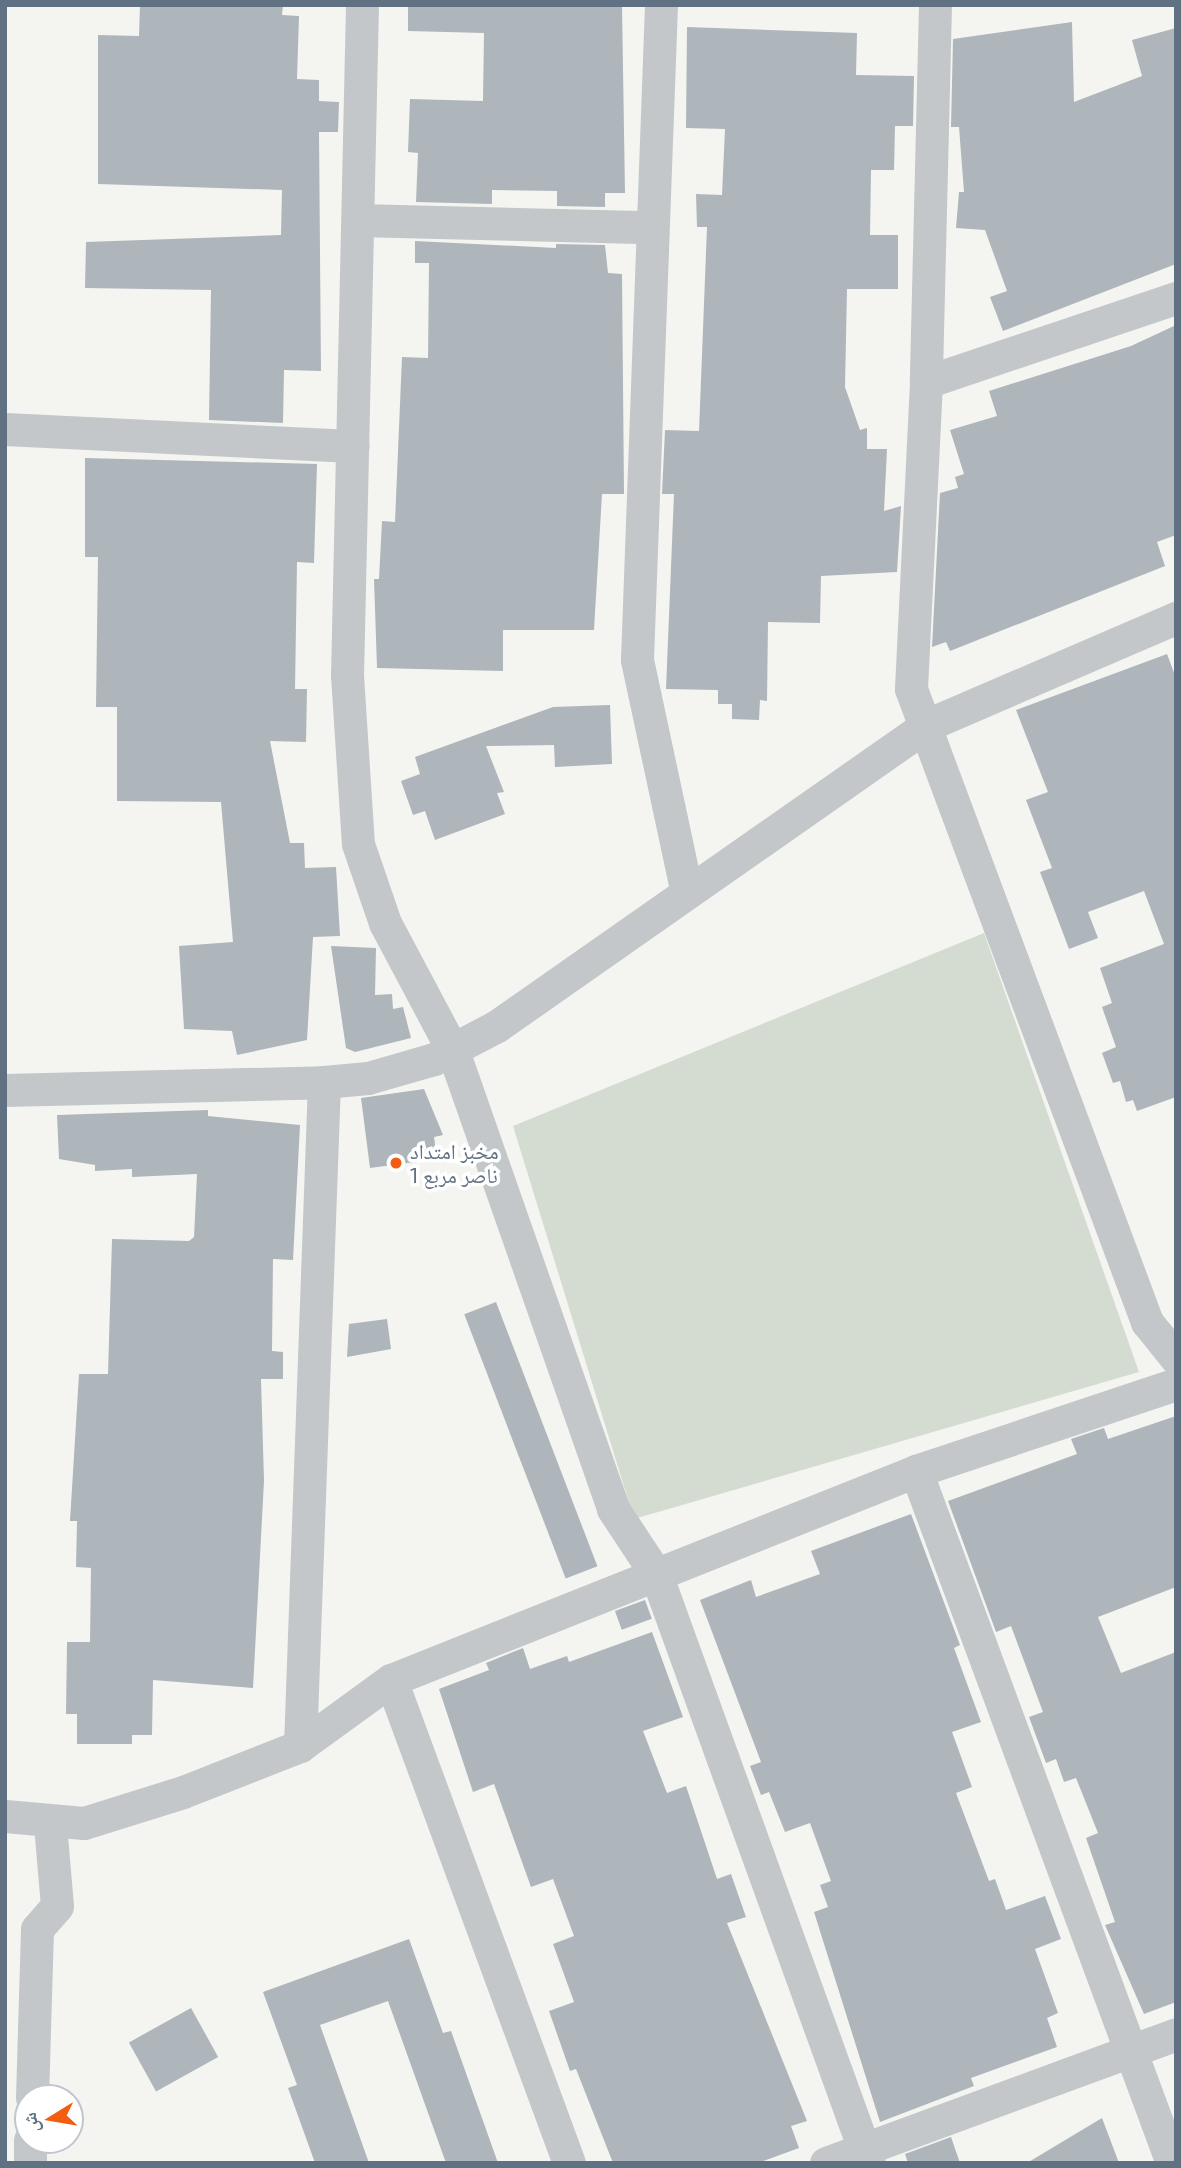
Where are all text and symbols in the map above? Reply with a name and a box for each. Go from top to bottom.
place label: مخبز امتداد ناصر مربع 1 [410,1138,499,1188]
marker: مخبز امتداد ناصر مربع 1 [388,1155,404,1171]
north arrow [14,2084,84,2154]
text: ش [17,2111,43,2135]

